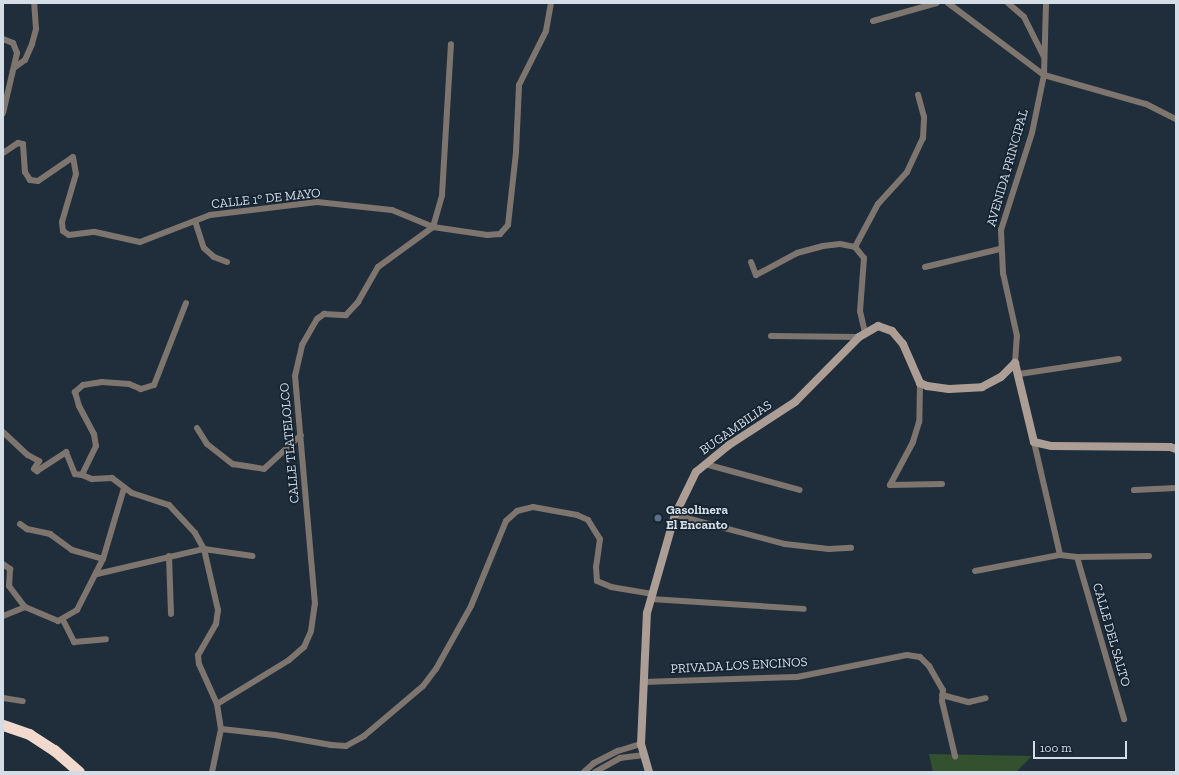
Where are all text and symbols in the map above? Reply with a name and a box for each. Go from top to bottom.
street label: AVENIDA PRINCIPAL [984,107,1032,229]
street label: CALLE 1° DE MAYO [211,185,321,213]
street label: CALLE TLATELOLCO [277,382,303,504]
street label: BUGAMBILIAS [697,397,775,459]
place label: Gasolinera El Encanto [666,503,728,534]
marker: Gasolinera El Encanto [653,513,663,523]
street label: CALLE DEL SALTO [1089,581,1133,689]
street label: PRIVADA LOS ENCINOS [670,655,808,677]
scale bar [1035,733,1129,759]
text: 100 m [1040,741,1072,755]

